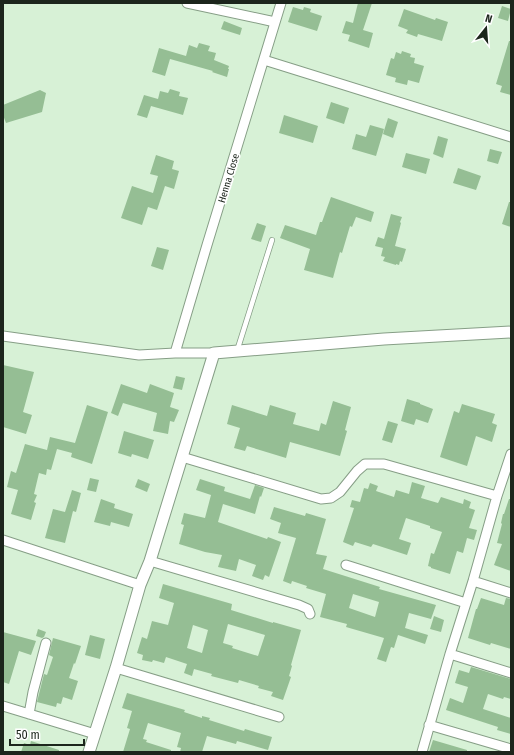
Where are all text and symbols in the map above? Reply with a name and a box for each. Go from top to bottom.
north arrow [466,8,506,48]
text: N [484,12,494,26]
street label: Henna Close [216,152,242,204]
scale bar [10,721,84,747]
text: 50 m [16,728,40,742]

